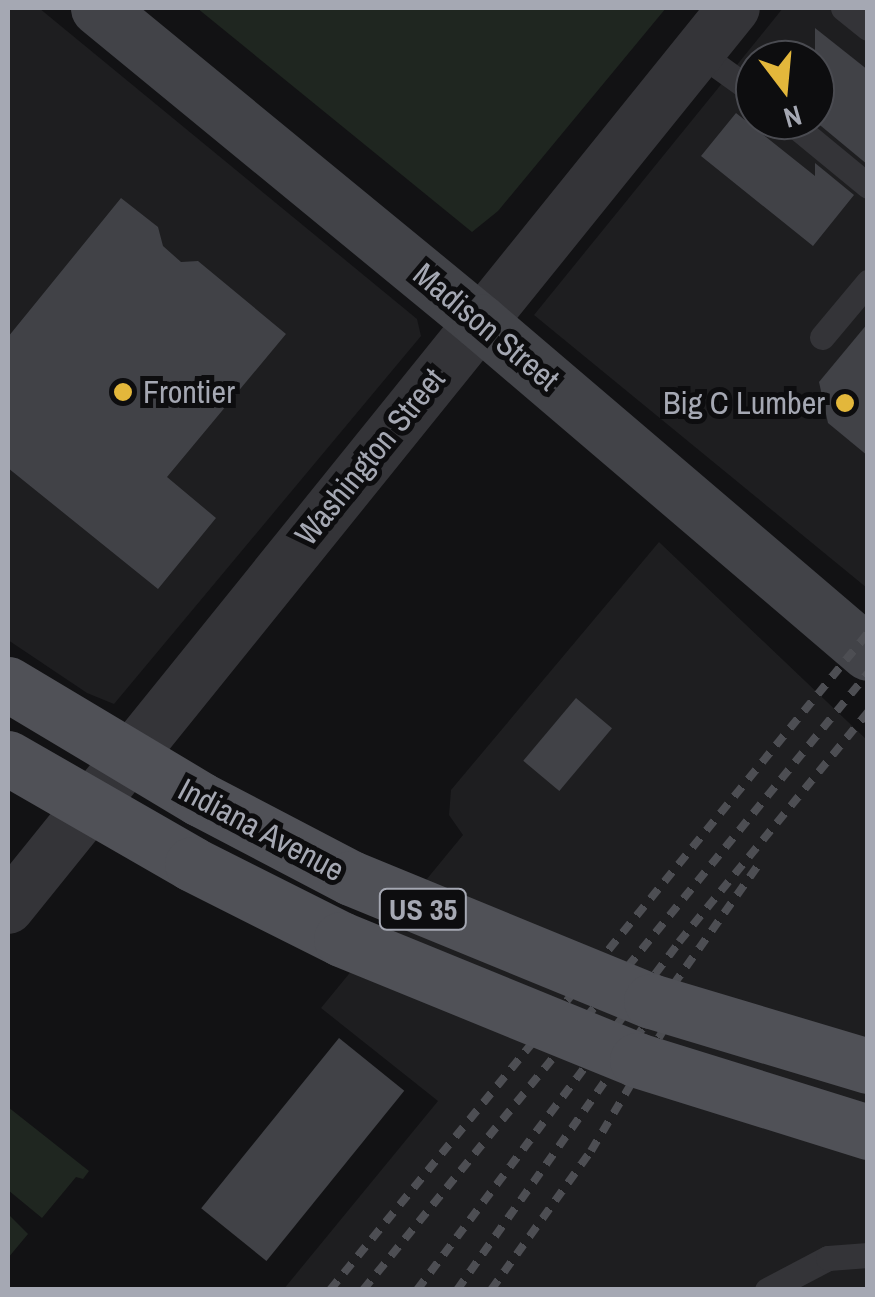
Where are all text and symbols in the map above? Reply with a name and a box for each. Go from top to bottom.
north arrow [735,40,835,140]
text: N [780,96,806,137]
street label: Madison Street [405,255,567,399]
street label: Washington Street [287,361,453,553]
place label: Frontier [143,373,235,411]
marker: Frontier [112,381,134,403]
place label: Big C Lumber [663,384,825,422]
marker: Big C Lumber [834,392,856,414]
street label: Indiana Avenue [171,770,351,890]
road number: US 35 [378,884,468,934]

